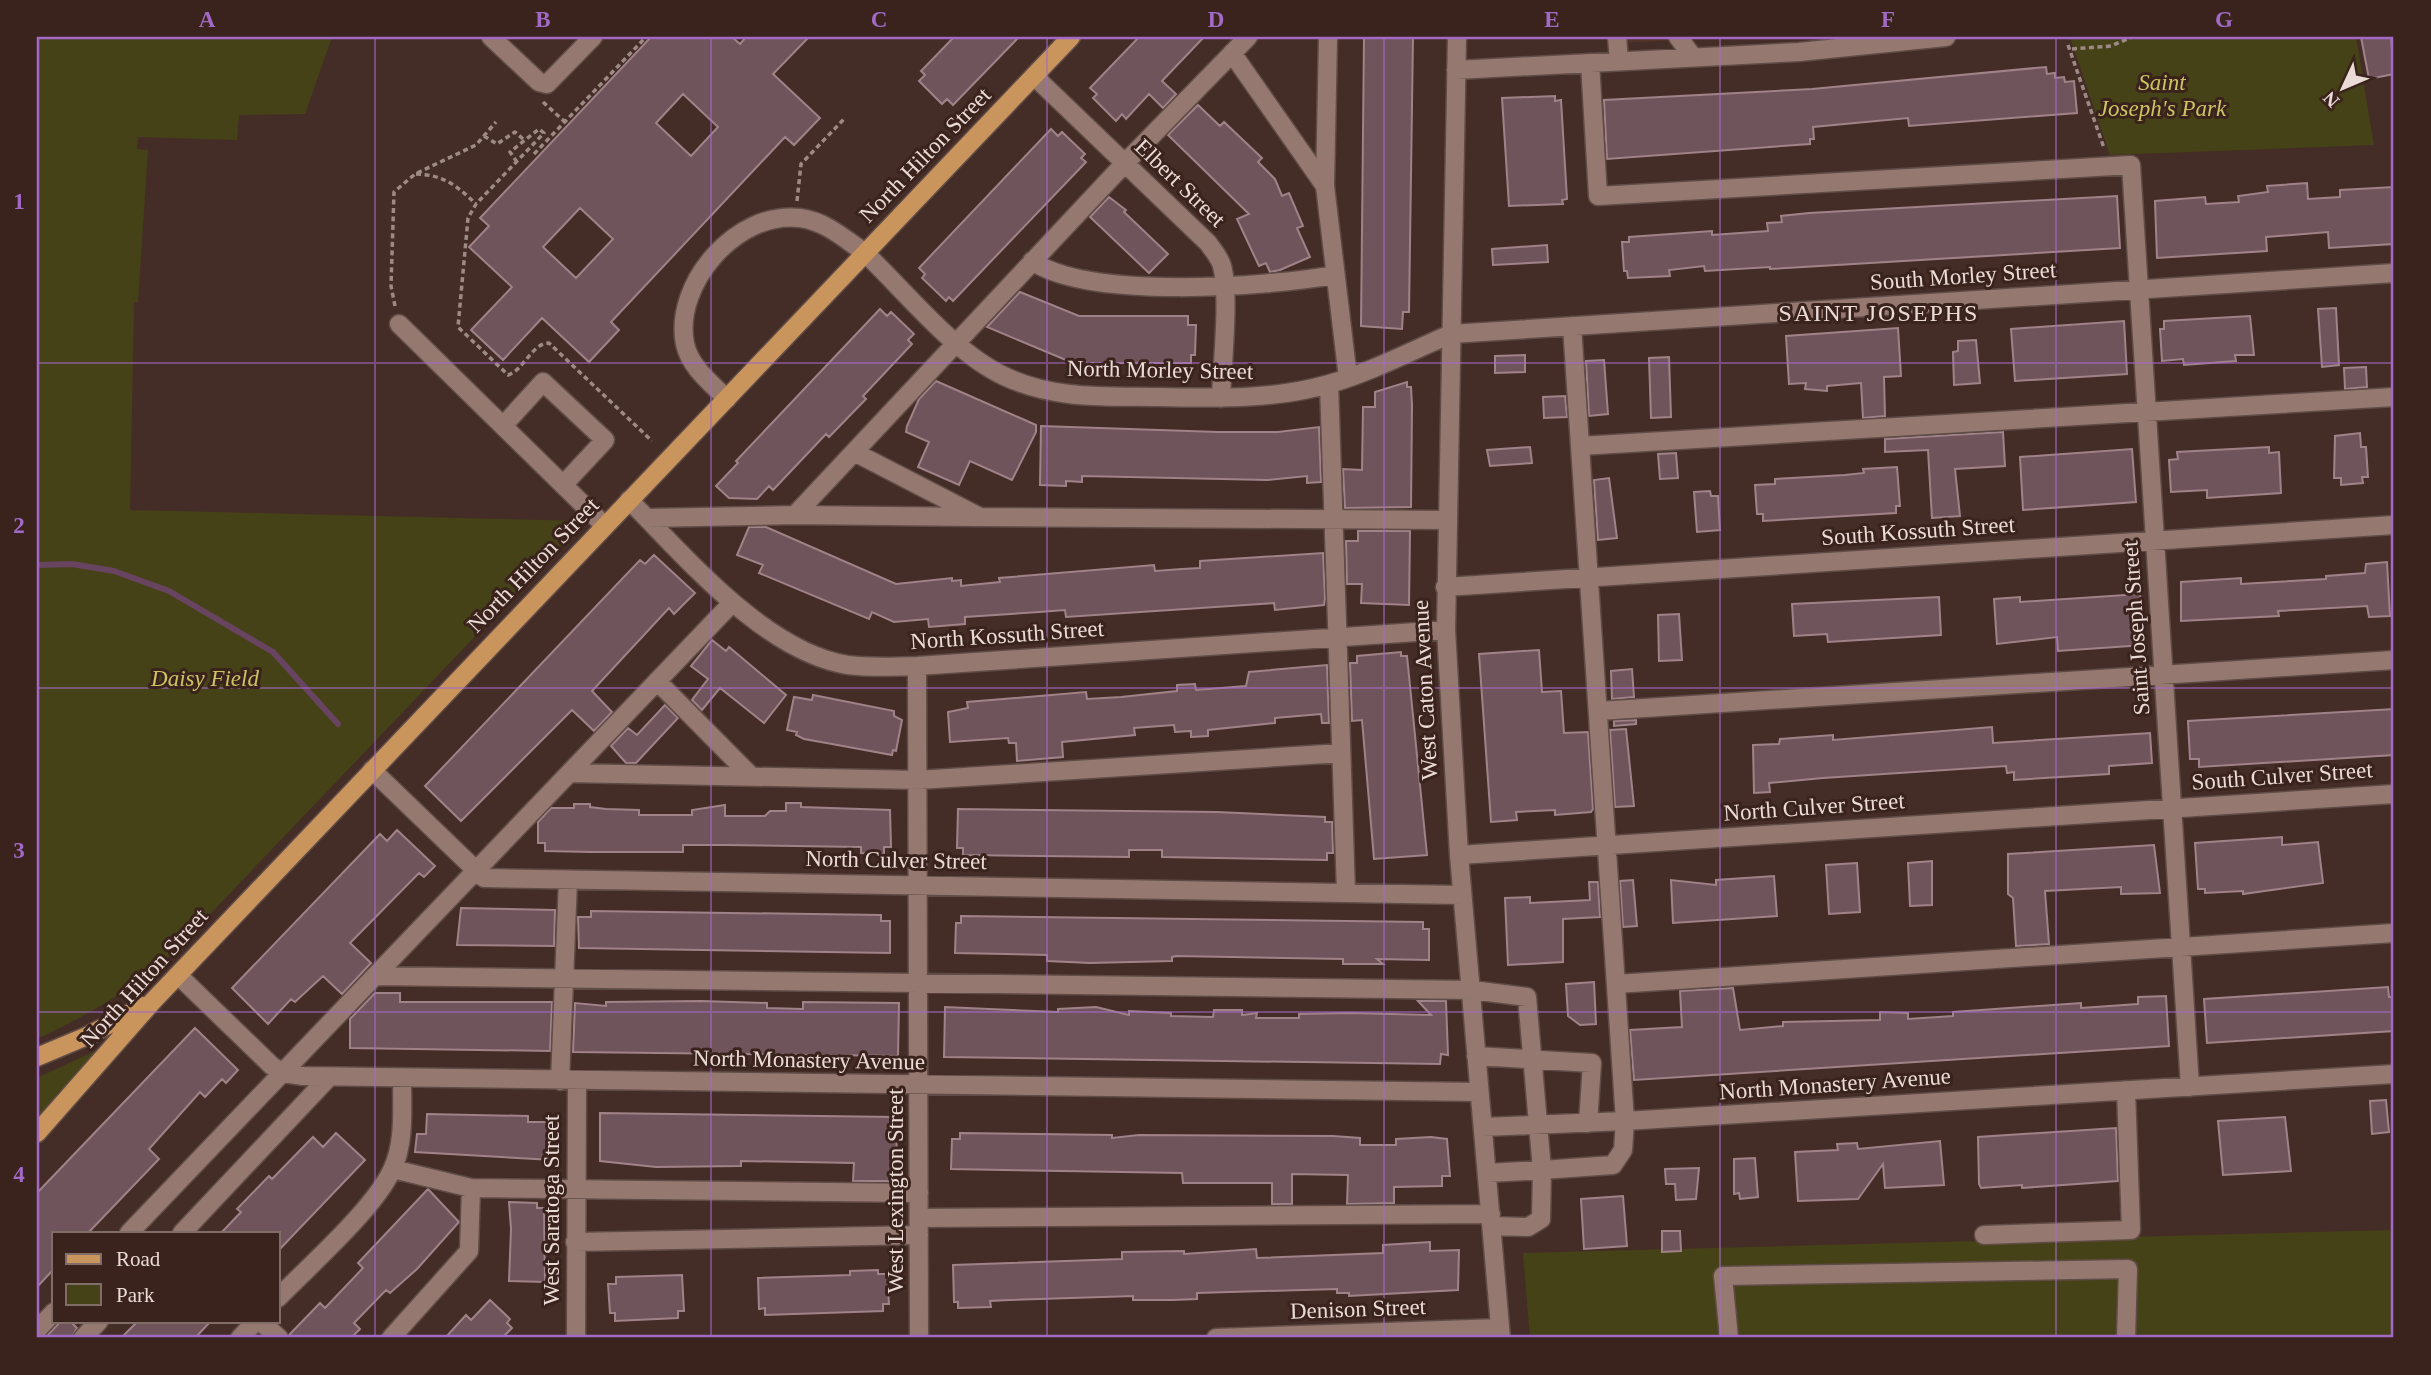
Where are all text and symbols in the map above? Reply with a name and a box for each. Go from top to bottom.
text: A [199,7,216,32]
text: B [535,7,551,32]
text: C [871,7,887,32]
text: D [1208,7,1224,32]
text: E [1544,7,1560,32]
text: F [1881,7,1895,32]
text: G [2215,7,2233,32]
north arrow [2308,52,2378,122]
park label: Saint Joseph's Park [2098,70,2227,121]
street label: North Hilton Street [854,82,996,228]
text: N [2319,87,2343,112]
street label: Elbert Street [1130,134,1231,233]
text: 1 [13,189,25,214]
street label: South Morley Street [1869,257,2058,295]
district label: SAINT JOSEPHS [1779,300,1979,326]
street label: North Morley Street [1067,356,1254,384]
street label: North Hilton Street [462,492,604,638]
street label: South Kossuth Street [1820,512,2016,550]
text: 2 [13,513,25,538]
street label: Saint Joseph Street [2117,539,2155,716]
street label: West Caton Avenue [1408,599,1442,781]
street label: North Kossuth Street [909,616,1105,654]
park label: Daisy Field [150,666,259,691]
street label: South Culver Street [2191,757,2374,795]
street label: North Culver Street [1723,788,1906,826]
text: 3 [13,838,25,863]
street label: North Culver Street [805,846,988,874]
street label: North Hilton Street [75,903,213,1052]
street label: North Monastery Avenue [693,1045,925,1075]
street label: North Monastery Avenue [1718,1063,1952,1105]
street label: West Lexington Street [883,1088,908,1294]
street label: West Saratoga Street [539,1114,564,1306]
text: 4 [13,1162,25,1187]
legend [52,1232,280,1322]
text: Road [116,1247,161,1271]
text: Park [116,1283,155,1307]
street label: Denison Street [1290,1294,1427,1324]

